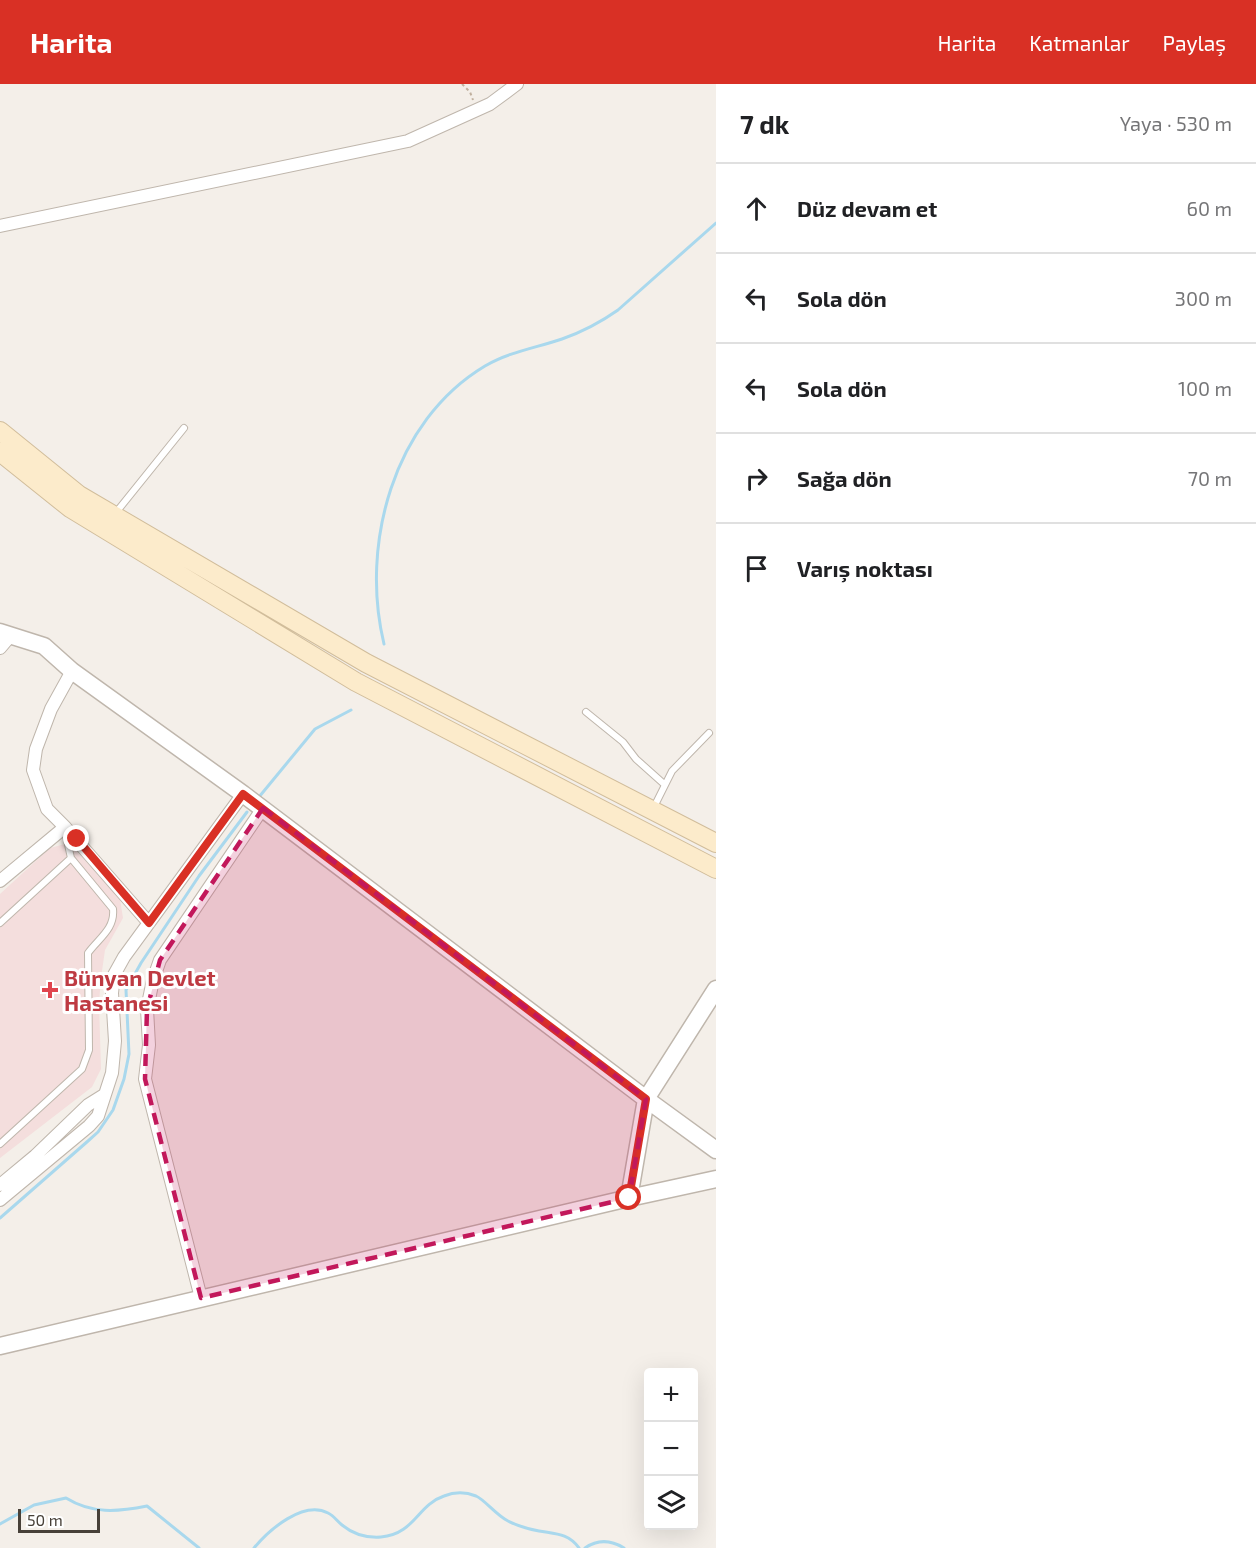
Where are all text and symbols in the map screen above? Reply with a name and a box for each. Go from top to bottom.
text: Harita [30,25,112,59]
text: Harita [938,30,996,55]
text: Katmanlar [1029,30,1130,55]
text: Paylaş [1163,30,1226,55]
text: 7 dk [740,108,789,139]
text: Yaya · 530 m [1120,111,1232,135]
icon: ahead [740,192,773,225]
text: Düz devam et [797,195,937,221]
text: 60 m [1187,196,1232,220]
icon: left [740,282,773,315]
text: Sola dön [797,285,887,311]
text: 300 m [1175,286,1232,310]
icon: left [740,372,773,405]
text: Sola dön [797,375,887,401]
text: 100 m [1178,376,1232,400]
icon: right [740,462,773,495]
text: Sağa dön [797,465,892,491]
text: 70 m [1188,466,1232,490]
icon: arrive [740,552,773,585]
text: Varış noktası [797,555,933,581]
route end [63,825,89,851]
place label: Bünyan Devlet Hastanesi [64,964,216,1015]
marker: Bünyan Devlet Hastanesi [41,981,59,999]
route start [615,1184,641,1210]
map controls [644,1368,698,1530]
button: + [644,1368,698,1422]
button: − [644,1422,698,1476]
button: layers [644,1476,698,1530]
scale bar [18,1506,100,1534]
text: 50 m [27,1510,63,1529]

